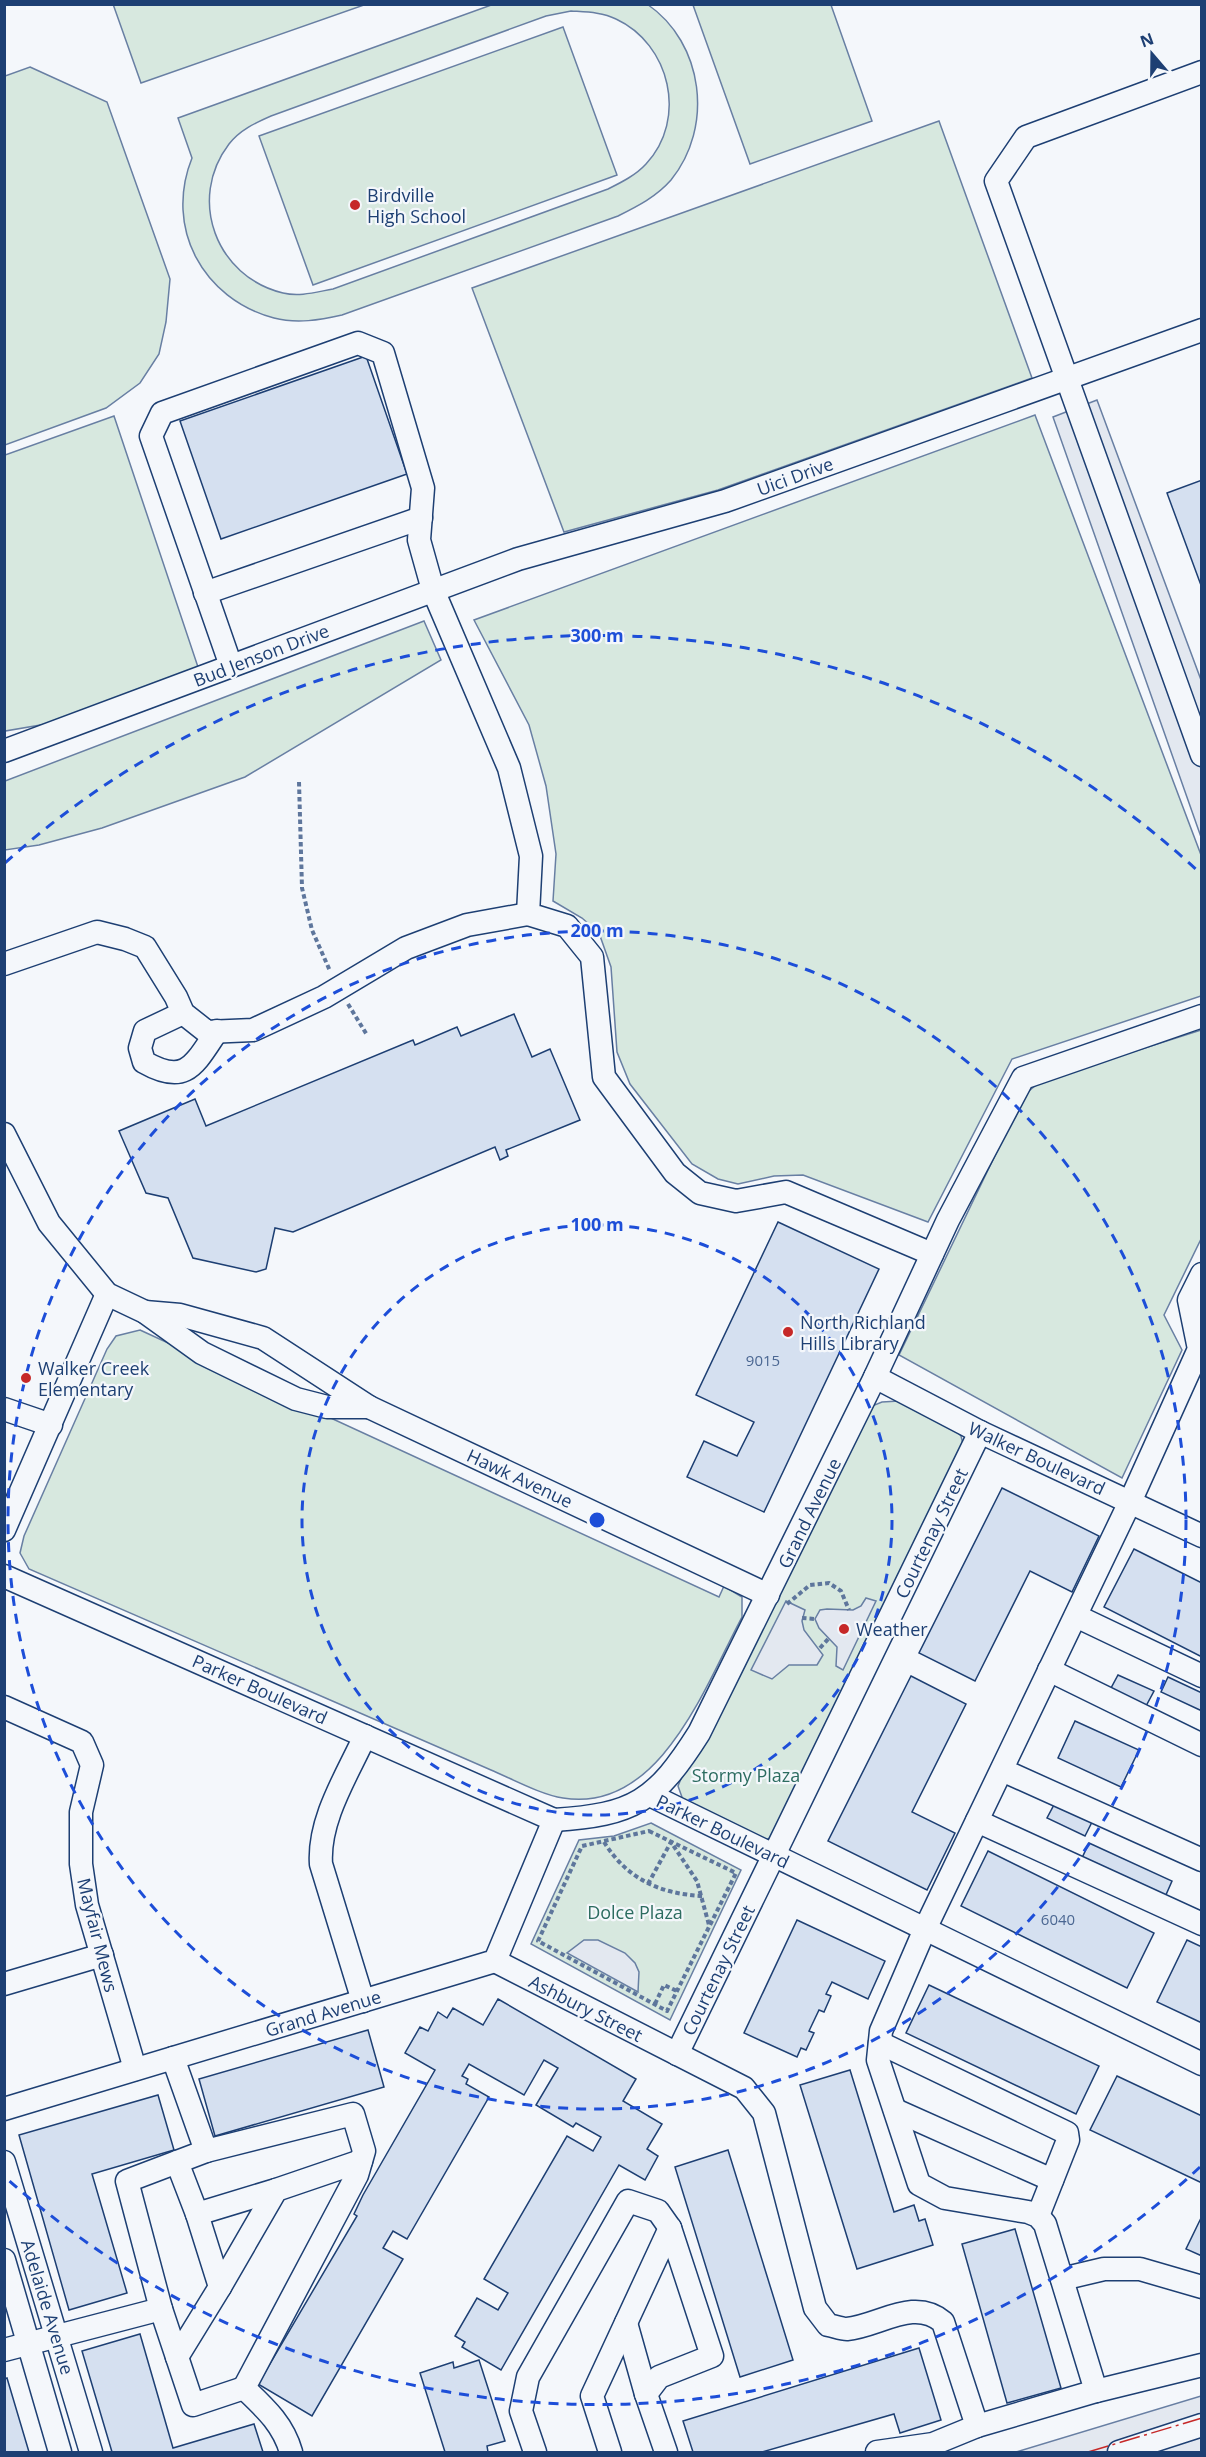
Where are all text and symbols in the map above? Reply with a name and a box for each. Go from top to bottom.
north arrow [1122,24,1182,84]
text: N [1137,27,1157,52]
place label: Birdville High School [367,183,466,228]
marker: Birdville High School [348,198,362,212]
street label: Uici Drive [754,451,836,501]
street label: Bud Jenson Drive [190,618,332,692]
text: 300 m [570,623,624,647]
text: 200 m [570,918,624,942]
text: 100 m [570,1212,624,1236]
place label: North Richland Hills Library [800,1310,926,1355]
marker: North Richland Hills Library [781,1325,795,1339]
house number: 9015 [746,1350,780,1370]
place label: Walker Creek Elementary [38,1356,150,1401]
marker: Walker Creek Elementary [19,1371,33,1385]
street label: Walker Boulevard [965,1416,1109,1500]
street label: Hawk Avenue [463,1443,577,1513]
street label: Grand Avenue [772,1454,846,1572]
street label: Courtenay Street [889,1464,973,1602]
centre of rings [587,1510,607,1530]
place label: Weather [856,1617,928,1641]
marker: Weather [837,1622,851,1636]
street label: Parker Boulevard [189,1648,331,1730]
park label: Stormy Plaza [692,1763,800,1787]
street label: Parker Boulevard [652,1788,794,1874]
street label: Mayfair Mews [72,1875,124,1995]
park label: Dolce Plaza [587,1900,683,1924]
street label: Courtenay Street [676,1901,760,2039]
house number: 6040 [1041,1909,1075,1929]
street label: Ashbury Street [525,1969,647,2047]
street label: Grand Avenue [262,1984,384,2042]
street label: Adelaide Avenue [16,2237,80,2377]

